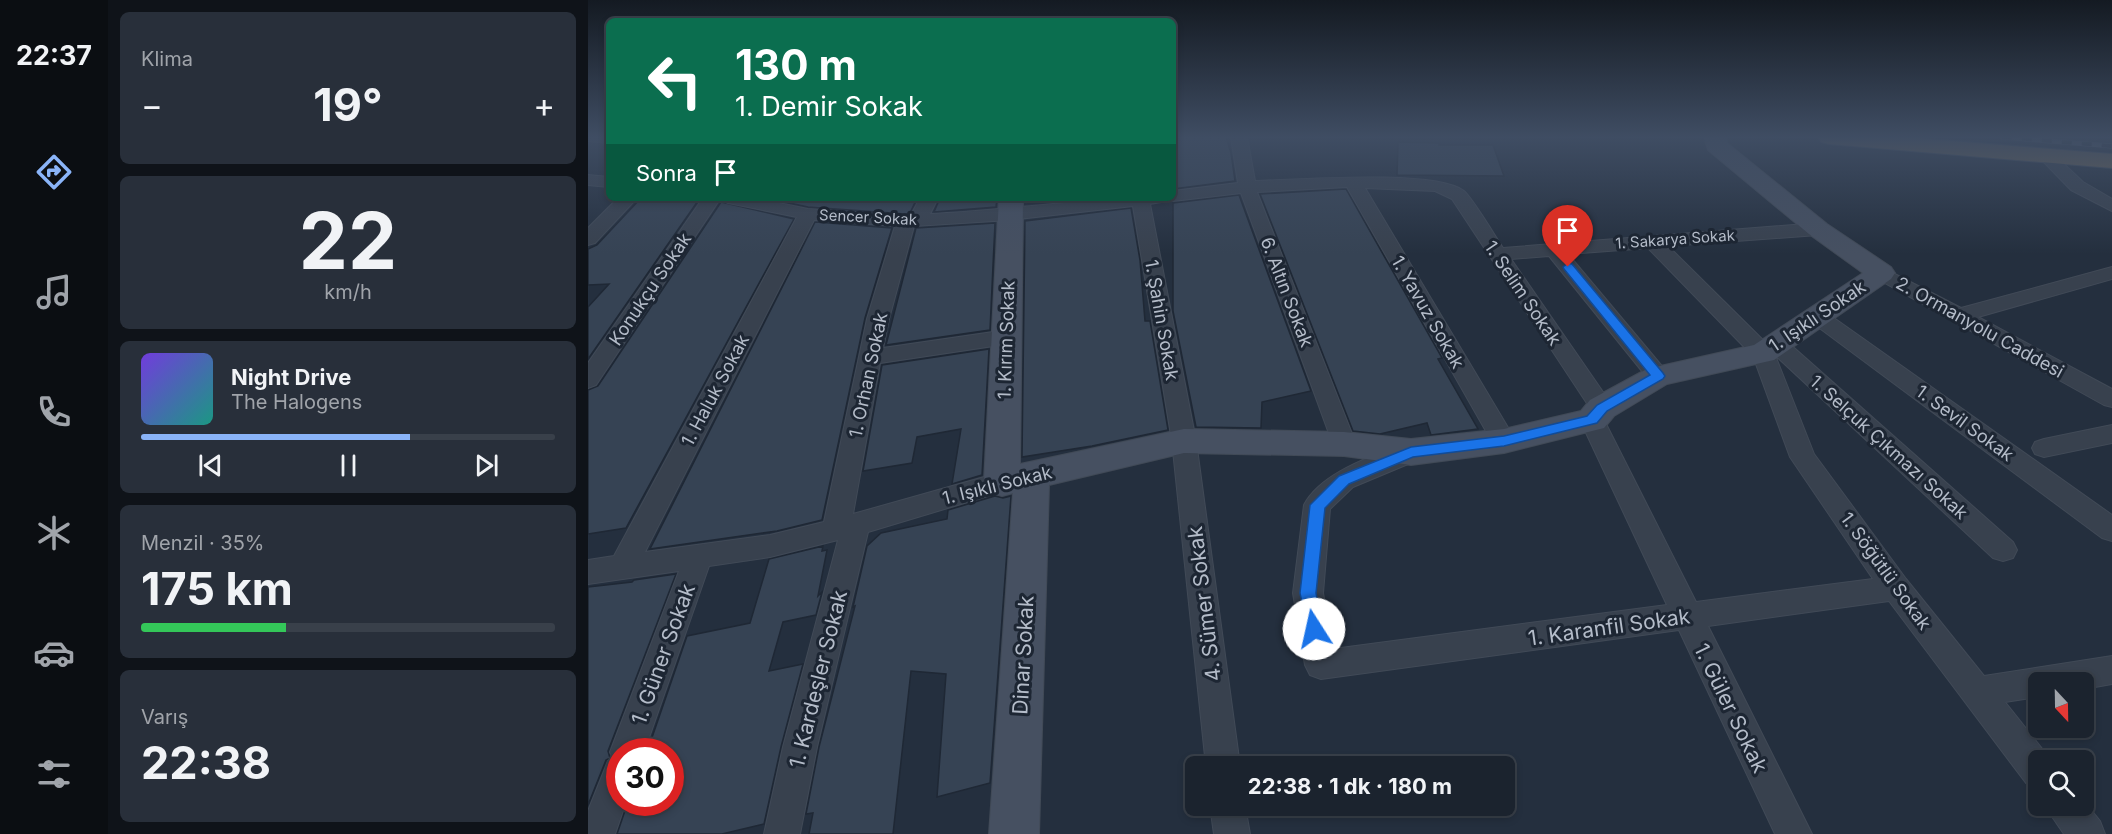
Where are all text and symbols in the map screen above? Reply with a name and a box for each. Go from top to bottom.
text: 22:37 [16,39,92,72]
text: 130 m [735,39,857,90]
icon: left [636,42,714,120]
text: Klima [141,47,193,71]
text: 19° [313,77,383,132]
text: − [141,85,163,125]
text: + [533,85,555,125]
text: 1. Demir Sokak [735,90,923,123]
icon: directions [33,151,75,193]
icon: arrive [709,156,742,189]
text: Sonra [636,160,697,186]
text: 22 [299,193,397,288]
street label: Sencer Sokak [819,205,918,229]
pin [1542,205,1593,267]
icon: arrive [1551,214,1584,247]
street label: 1. Sakarya Sokak [1615,225,1736,253]
street label: Konukçu Sokak [605,229,695,349]
street label: 6. Altın Sokak [1256,234,1318,350]
street label: 1. Selim Sokak [1480,237,1566,349]
street label: 1. Yavuz Sokak [1387,252,1469,372]
street label: 1. Şahin Sokak [1141,258,1183,382]
icon: music [33,271,75,313]
street label: 2. Ormanyolu Caddesi [1892,272,2068,382]
street label: 1. Işıklı Sokak [1765,276,1869,356]
text: km/h [324,280,372,304]
street label: 1. Kırım Sokak [993,280,1019,400]
street label: 1. Orhan Sokak [845,311,892,439]
street label: 1. Haluk Sokak [677,331,753,449]
text: Night Drive [231,364,351,390]
street label: 1. Selçuk Çıkmazı Sokak [1806,371,1972,523]
street label: 1. Sevil Sokak [1912,381,2018,465]
text: The Halogens [231,390,362,414]
icon: phone [33,391,75,433]
icon: previous [194,449,227,482]
icon: pause [332,449,365,482]
icon: next [470,449,503,482]
street label: 1. Işıklı Sokak [940,461,1054,509]
street label: 1. Söğütlü Sokak [1836,508,1936,634]
icon: climate [33,512,75,554]
street label: 4. Sümer Sokak [1182,525,1226,683]
text: Menzil · 35% [141,531,264,555]
text: 175 km [141,561,293,616]
street label: 1. Güner Sokak [626,580,700,728]
street label: 1. Kardeşler Sokak [784,587,852,770]
street label: Dinar Sokak [1007,594,1039,715]
position arrow [1282,597,1346,661]
street label: 1. Karanfil Sokak [1526,603,1692,651]
icon: car [33,632,75,674]
street label: 1. Güler Sokak [1689,639,1773,777]
north arrow [2028,672,2094,738]
map controls [2028,672,2094,816]
text: Varış [141,705,188,729]
text: 22:38 [141,735,271,790]
speed limit sign: 30 [606,738,684,816]
button: search [2028,750,2094,816]
icon: filters [33,753,75,795]
text: 22:38 · 1 dk · 180 m [1248,773,1452,799]

